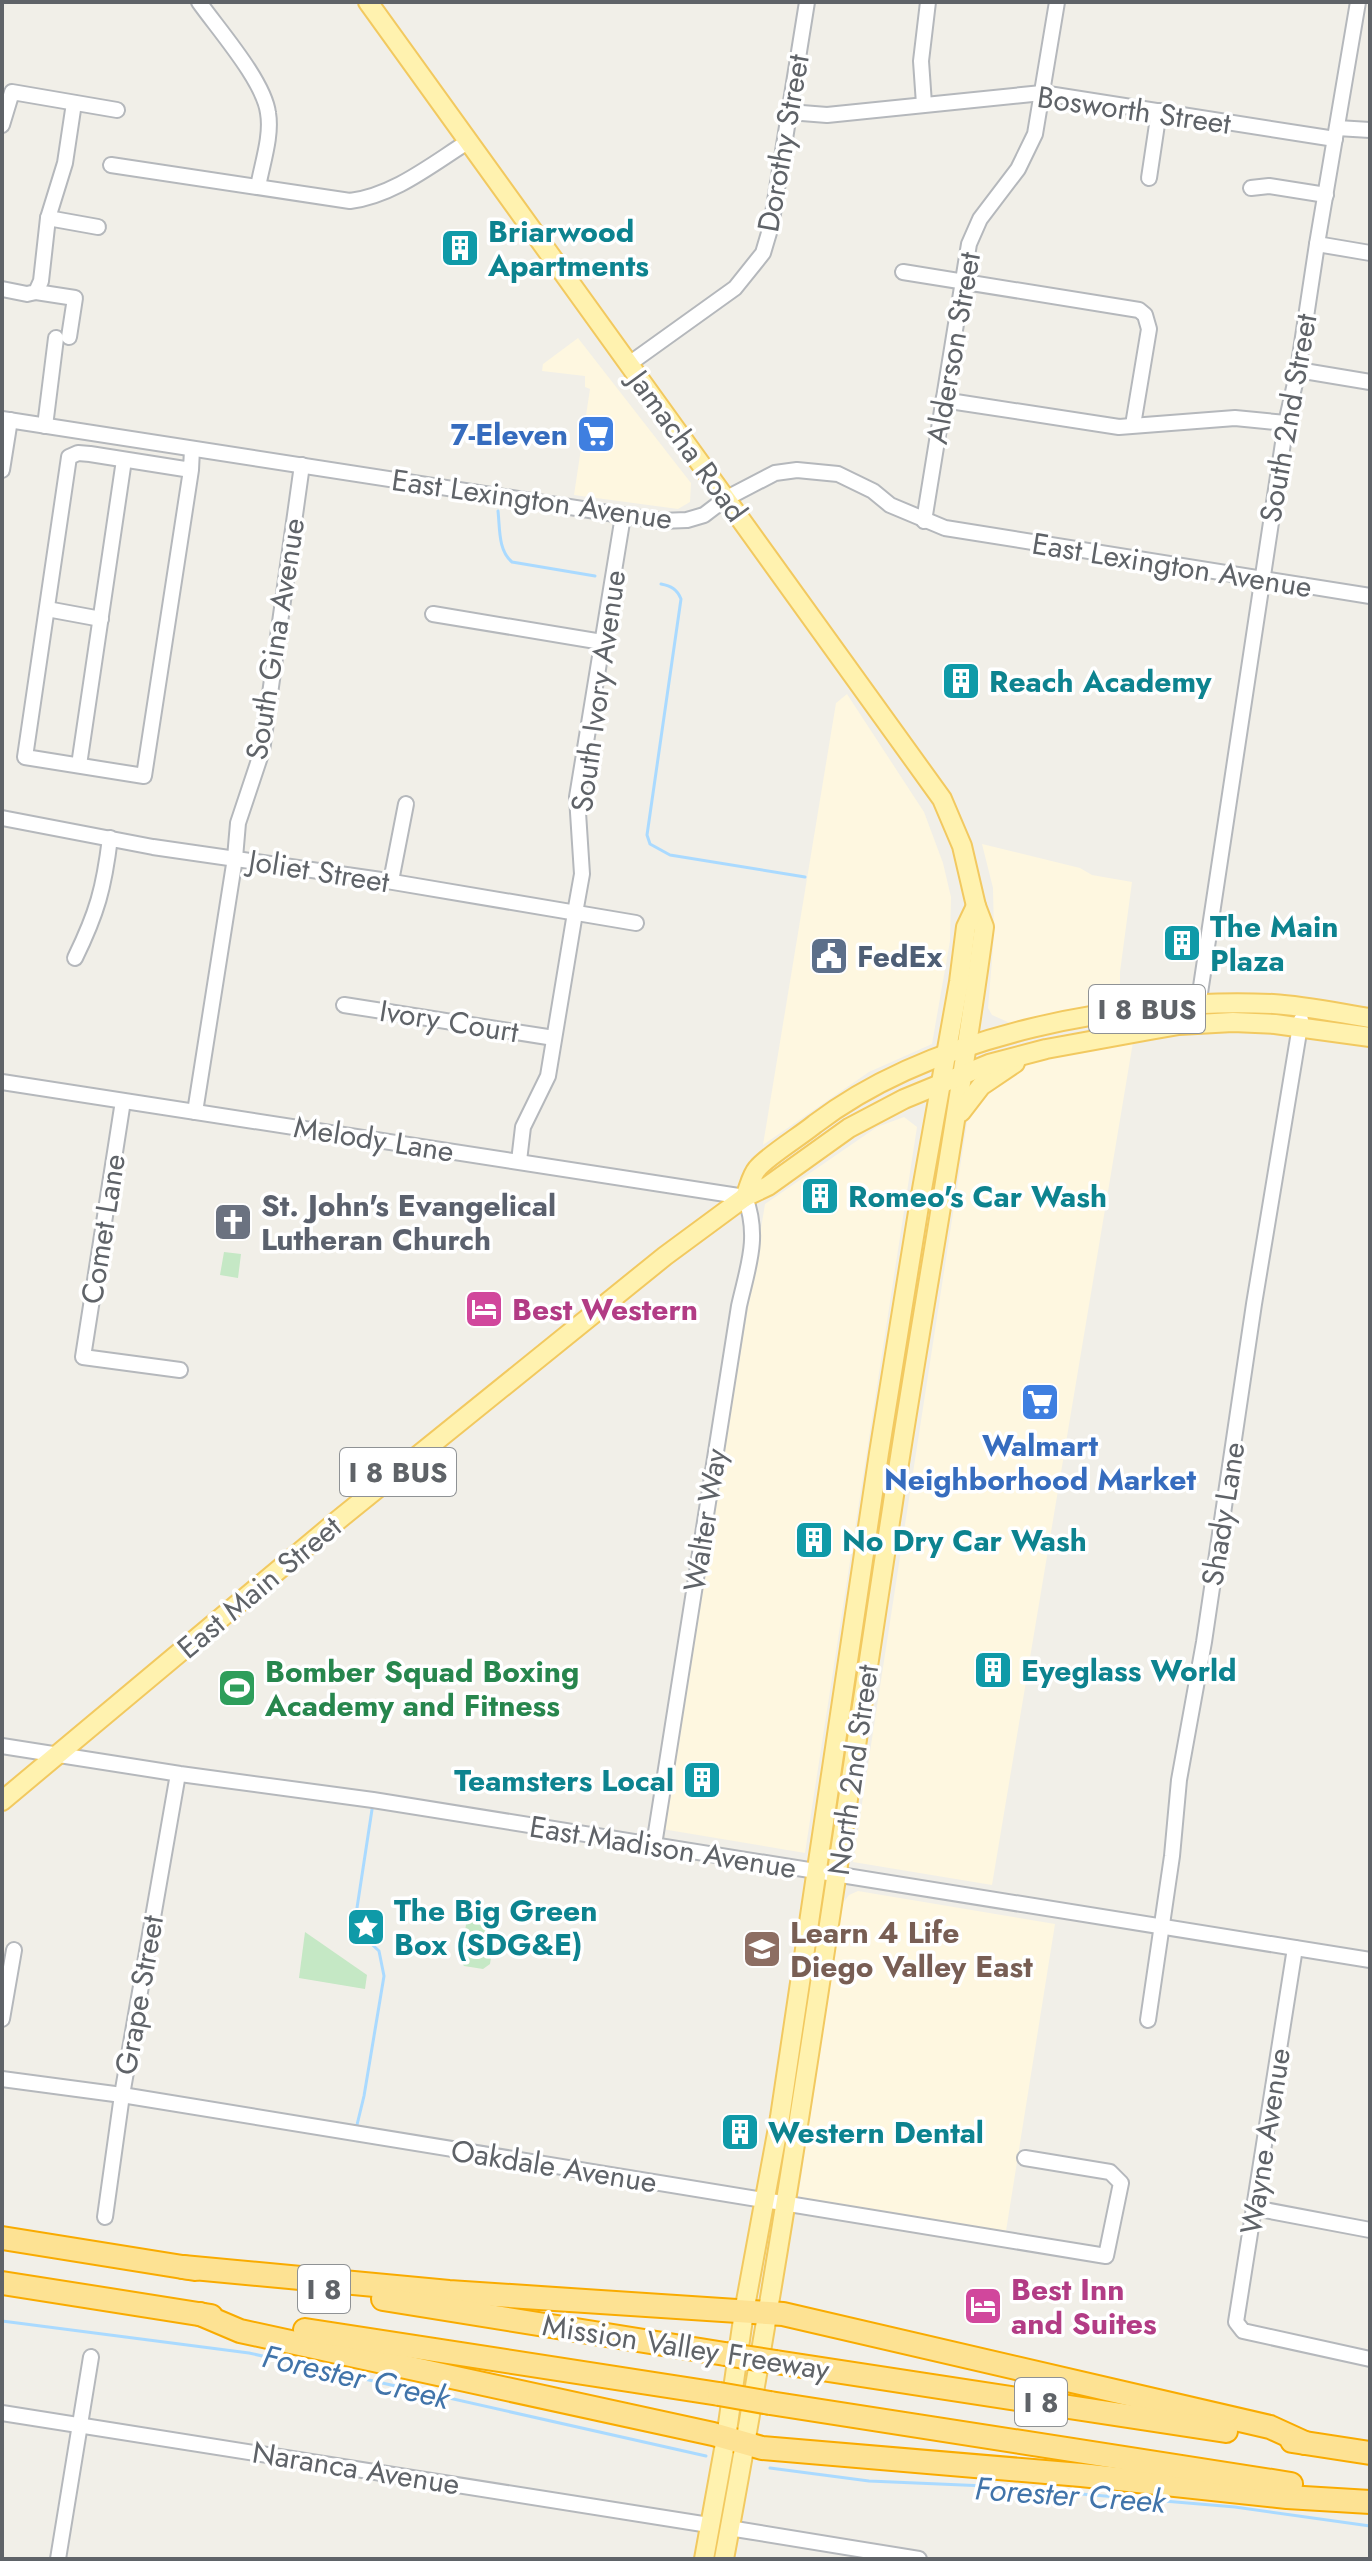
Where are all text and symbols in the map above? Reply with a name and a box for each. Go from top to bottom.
street label: Dorothy Street [746,50,820,235]
street label: Bosworth Street [1034,75,1234,145]
place label: Briarwood Apartments [487,210,649,287]
building icon: Briarwood Apartments [439,227,481,269]
street label: Alderson Street [915,248,991,447]
street label: South 2nd Street [1249,310,1328,526]
street label: Jamacha Road [616,358,758,531]
place label: 7-Eleven [451,413,568,456]
supermarket icon: 7-Eleven [575,413,617,455]
street label: East Lexington Avenue [389,458,675,540]
street label: South Gina Avenue [235,515,315,763]
street label: East Lexington Avenue [1029,522,1315,608]
street label: South Ivory Avenue [560,567,636,815]
building icon: Reach Academy [940,660,982,702]
place label: Reach Academy [989,660,1212,703]
street label: Joliet Street [242,838,393,903]
place label: The Main Plaza [1210,905,1339,982]
building icon: The Main Plaza [1161,922,1203,964]
public building icon: FedEx [808,935,850,977]
place label: FedEx [857,935,942,978]
road number: I 8 BUS [1089,985,1205,1033]
street label: Ivory Court [376,989,522,1053]
street label: Melody Lane [291,1105,457,1173]
street label: Comet Lane [70,1151,136,1307]
building icon: Romeo's Car Wash [799,1175,841,1217]
place label: Romeo's Car Wash [848,1175,1107,1218]
place label: St. John's Evangelical Lutheran Church [261,1184,556,1261]
church icon: St. John's Evangelical Lutheran Church [212,1201,254,1243]
hotel icon: Best Western [463,1288,505,1330]
place label: Best Western [512,1288,698,1331]
supermarket icon: Walmart Neighborhood Market [1019,1381,1061,1423]
place label: Walmart Neighborhood Market [884,1424,1196,1501]
street label: Shady Lane [1190,1439,1256,1589]
street label: Walter Way [672,1445,738,1595]
road number: I 8 BUS [340,1448,456,1496]
street label: East Main Street [168,1505,351,1668]
building icon: No Dry Car Wash [793,1519,835,1561]
place label: No Dry Car Wash [842,1519,1087,1562]
building icon: Eyeglass World [972,1649,1014,1691]
place label: Eyeglass World [1021,1649,1237,1692]
place label: Bomber Squad Boxing Academy and Fitness [264,1650,579,1727]
street label: North 2nd Street [817,1661,889,1878]
sports icon: Bomber Squad Boxing Academy and Fitness [216,1667,258,1709]
place label: Teamsters Local [454,1759,674,1802]
building icon: Teamsters Local [681,1759,723,1801]
street label: East Madison Avenue [527,1805,799,1889]
place label: The Big Green Box (SDG&E) [394,1889,598,1966]
place icon: The Big Green Box (SDG&E) [345,1906,387,1948]
street label: Grape Street [104,1911,174,2078]
place label: Learn 4 Life Diego Valley East [790,1911,1033,1988]
school or university icon: Learn 4 Life Diego Valley East [741,1928,783,1970]
street label: Wayne Avenue [1229,2045,1301,2237]
building icon: Western Dental [719,2111,761,2153]
place label: Western Dental [768,2111,984,2154]
street label: Oakdale Avenue [448,2129,660,2203]
road number: I 8 [298,2265,350,2313]
place label: Best Inn and Suites [1011,2268,1157,2345]
hotel icon: Best Inn and Suites [962,2285,1004,2327]
street label: Mission Valley Freeway [539,2303,833,2391]
water label: Forester Creek [258,2333,456,2421]
road number: I 8 [1015,2378,1067,2426]
street label: Naranca Avenue [249,2430,463,2506]
water label: Forester Creek [973,2465,1168,2525]

